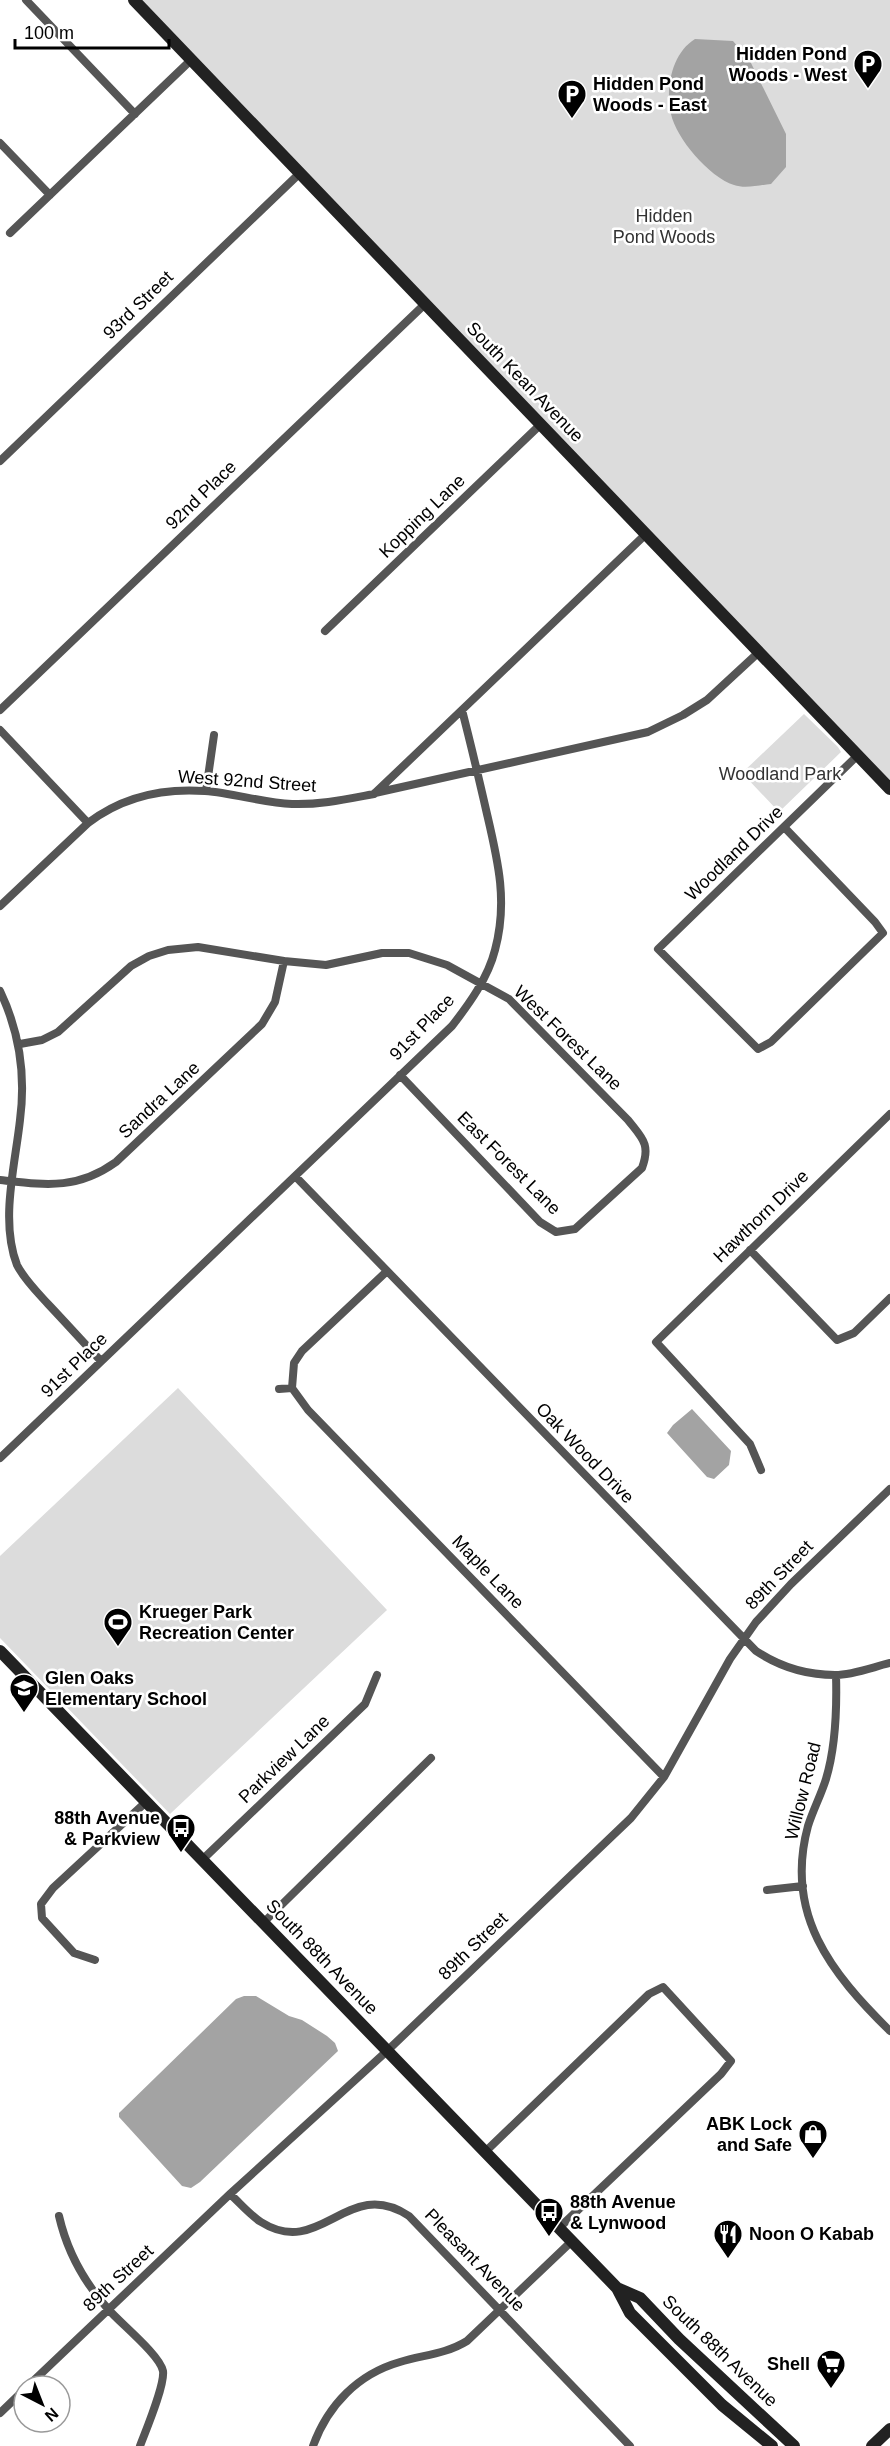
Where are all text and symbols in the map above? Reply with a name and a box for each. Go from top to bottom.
scale bar [15,12,170,50]
text: 100 m [24,23,74,43]
place label: Hidden Pond Woods - West [729,44,847,85]
parking icon: Hidden Pond Woods - West [852,48,884,90]
place label: Hidden Pond Woods - East [593,74,707,115]
parking icon: Hidden Pond Woods - East [556,78,588,120]
park label: Hidden Pond Woods [613,206,715,247]
street label: 93rd Street [99,267,177,343]
street label: South Kean Avenue [463,318,587,446]
street label: 92nd Place [162,457,240,533]
street label: Kopping Lane [375,470,469,562]
park label: Woodland Park [719,764,842,784]
street label: West 92nd Street [177,766,317,796]
street label: Woodland Drive [681,801,787,905]
street label: West Forest Lane [510,982,626,1094]
street label: 91st Place [386,990,458,1064]
street label: Sandra Lane [114,1058,204,1142]
street label: East Forest Lane [453,1107,565,1219]
street label: Hawthorn Drive [709,1166,813,1266]
street label: 91st Place [37,1329,111,1401]
street label: Oak Wood Drive [532,1399,638,1507]
street label: Maple Lane [448,1531,528,1613]
street label: 89th Street [741,1536,817,1614]
place label: Krueger Park Recreation Center [139,1602,294,1643]
sports icon: Krueger Park Recreation Center [102,1606,134,1648]
place label: Glen Oaks Elementary School [45,1668,207,1709]
school or university icon: Glen Oaks Elementary School [8,1672,40,1714]
street label: Parkview Lane [235,1711,333,1807]
street label: Willow Road [781,1740,825,1842]
place label: 88th Avenue & Parkview [54,1808,161,1849]
bus stop icon: 88th Avenue & Parkview [165,1812,197,1854]
street label: South 88th Avenue [262,1895,382,2019]
street label: 89th Street [434,1908,512,1984]
place label: ABK Lock and Safe [706,2114,793,2155]
shop icon: ABK Lock and Safe [797,2118,829,2160]
place label: 88th Avenue & Lynwood [570,2192,676,2233]
bus stop icon: 88th Avenue & Lynwood [533,2196,565,2238]
street label: Pleasant Avenue [421,2205,529,2315]
restaurant icon: Noon O Kabab [712,2218,744,2260]
place label: Noon O Kabab [749,2224,874,2244]
street label: 89th Street [79,2241,157,2315]
street label: South 88th Avenue [658,2291,782,2411]
supermarket icon: Shell [815,2348,847,2390]
place label: Shell [767,2354,810,2374]
north arrow [12,2374,72,2434]
text: N [42,2405,62,2425]

